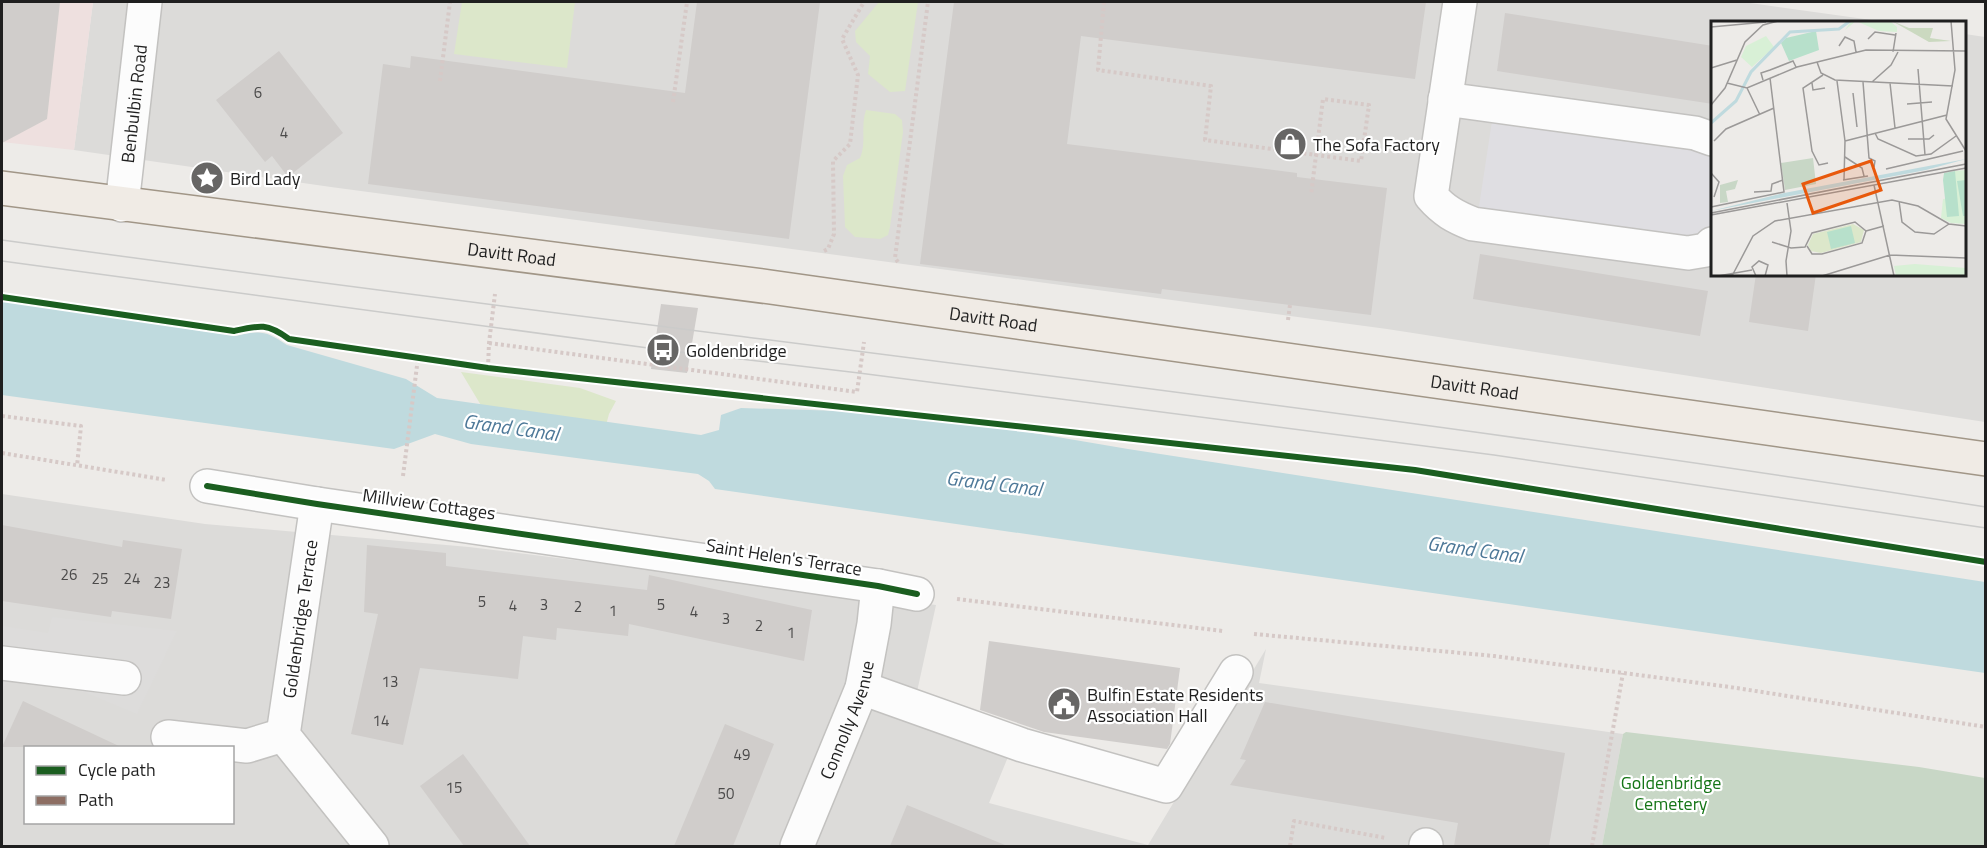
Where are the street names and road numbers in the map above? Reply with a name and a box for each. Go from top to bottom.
street label: Benbulbin Road [113,43,154,164]
street label: Davitt Road [466,235,558,273]
street label: Davitt Road [948,299,1039,338]
street label: Davitt Road [1429,367,1520,406]
street label: Millview Cottages [361,481,497,527]
street label: Saint Helen's Terrace [704,531,864,583]
street label: Goldenbridge Terrace [276,538,324,700]
street label: Connolly Avenue [812,658,880,783]

